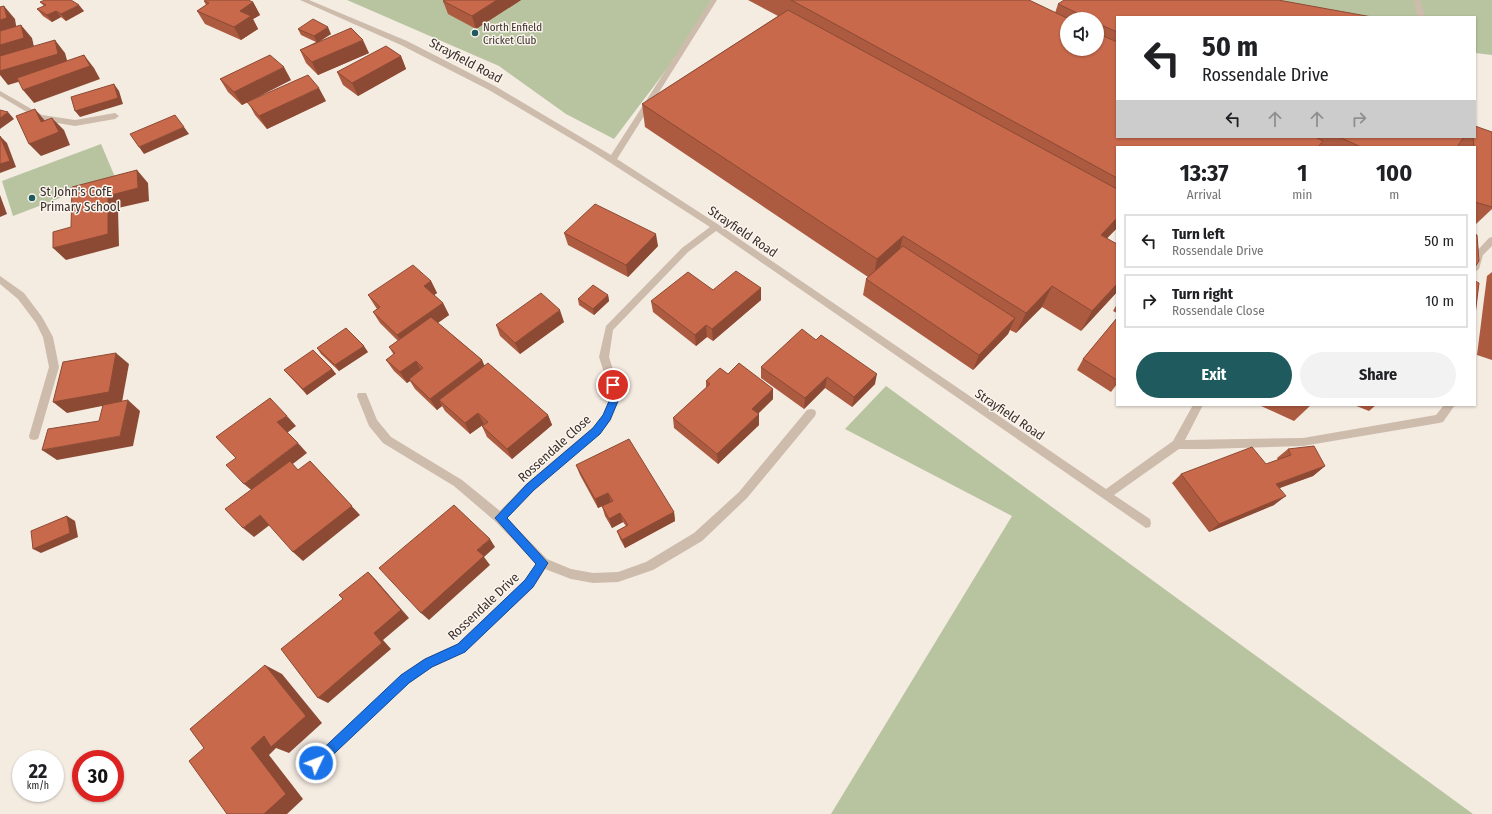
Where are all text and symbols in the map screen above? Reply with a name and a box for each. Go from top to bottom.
map controls [1060,12,1104,56]
button: sound [1060,12,1104,56]
place label: North Enfield Cricket Club [483,21,542,47]
marker: North Enfield Cricket Club [470,28,480,38]
text: 50 m [1202,30,1258,63]
icon: left [1136,32,1188,84]
street label: Strayfield Road [427,35,505,86]
text: Rossendale Drive [1202,64,1329,86]
icon: left [1222,108,1244,130]
icon: ahead [1264,108,1286,130]
icon: ahead [1306,108,1328,130]
icon: right [1348,108,1370,130]
text: 13:37 [1180,159,1229,187]
text: 1 [1297,159,1307,187]
text: 100 [1376,159,1412,187]
place label: St John's CofE Primary School [40,184,121,214]
text: Arrival [1187,187,1221,202]
text: min [1292,187,1312,202]
text: m [1389,187,1399,202]
marker: St John's CofE Primary School [27,193,37,203]
street label: Strayfield Road [705,203,780,260]
text: Turn left [1172,225,1225,243]
icon: left [1138,230,1160,252]
text: 50 m [1424,232,1454,250]
text: Rossendale Drive [1172,243,1264,258]
text: Turn right [1172,285,1233,303]
icon: right [1138,290,1160,312]
text: 10 m [1425,292,1454,310]
text: Rossendale Close [1172,303,1265,318]
button: Exit [1136,352,1292,398]
button: Share [1300,352,1456,398]
pin [596,368,630,402]
icon: arrive [602,374,624,396]
street label: Strayfield Road [972,386,1047,443]
street label: Rossendale Close [515,412,594,485]
street label: Rossendale Drive [445,570,522,643]
position arrow [295,742,337,784]
speed limit sign: 30 [72,750,124,802]
text: 22 [29,759,47,783]
text: km/h [27,780,49,792]

